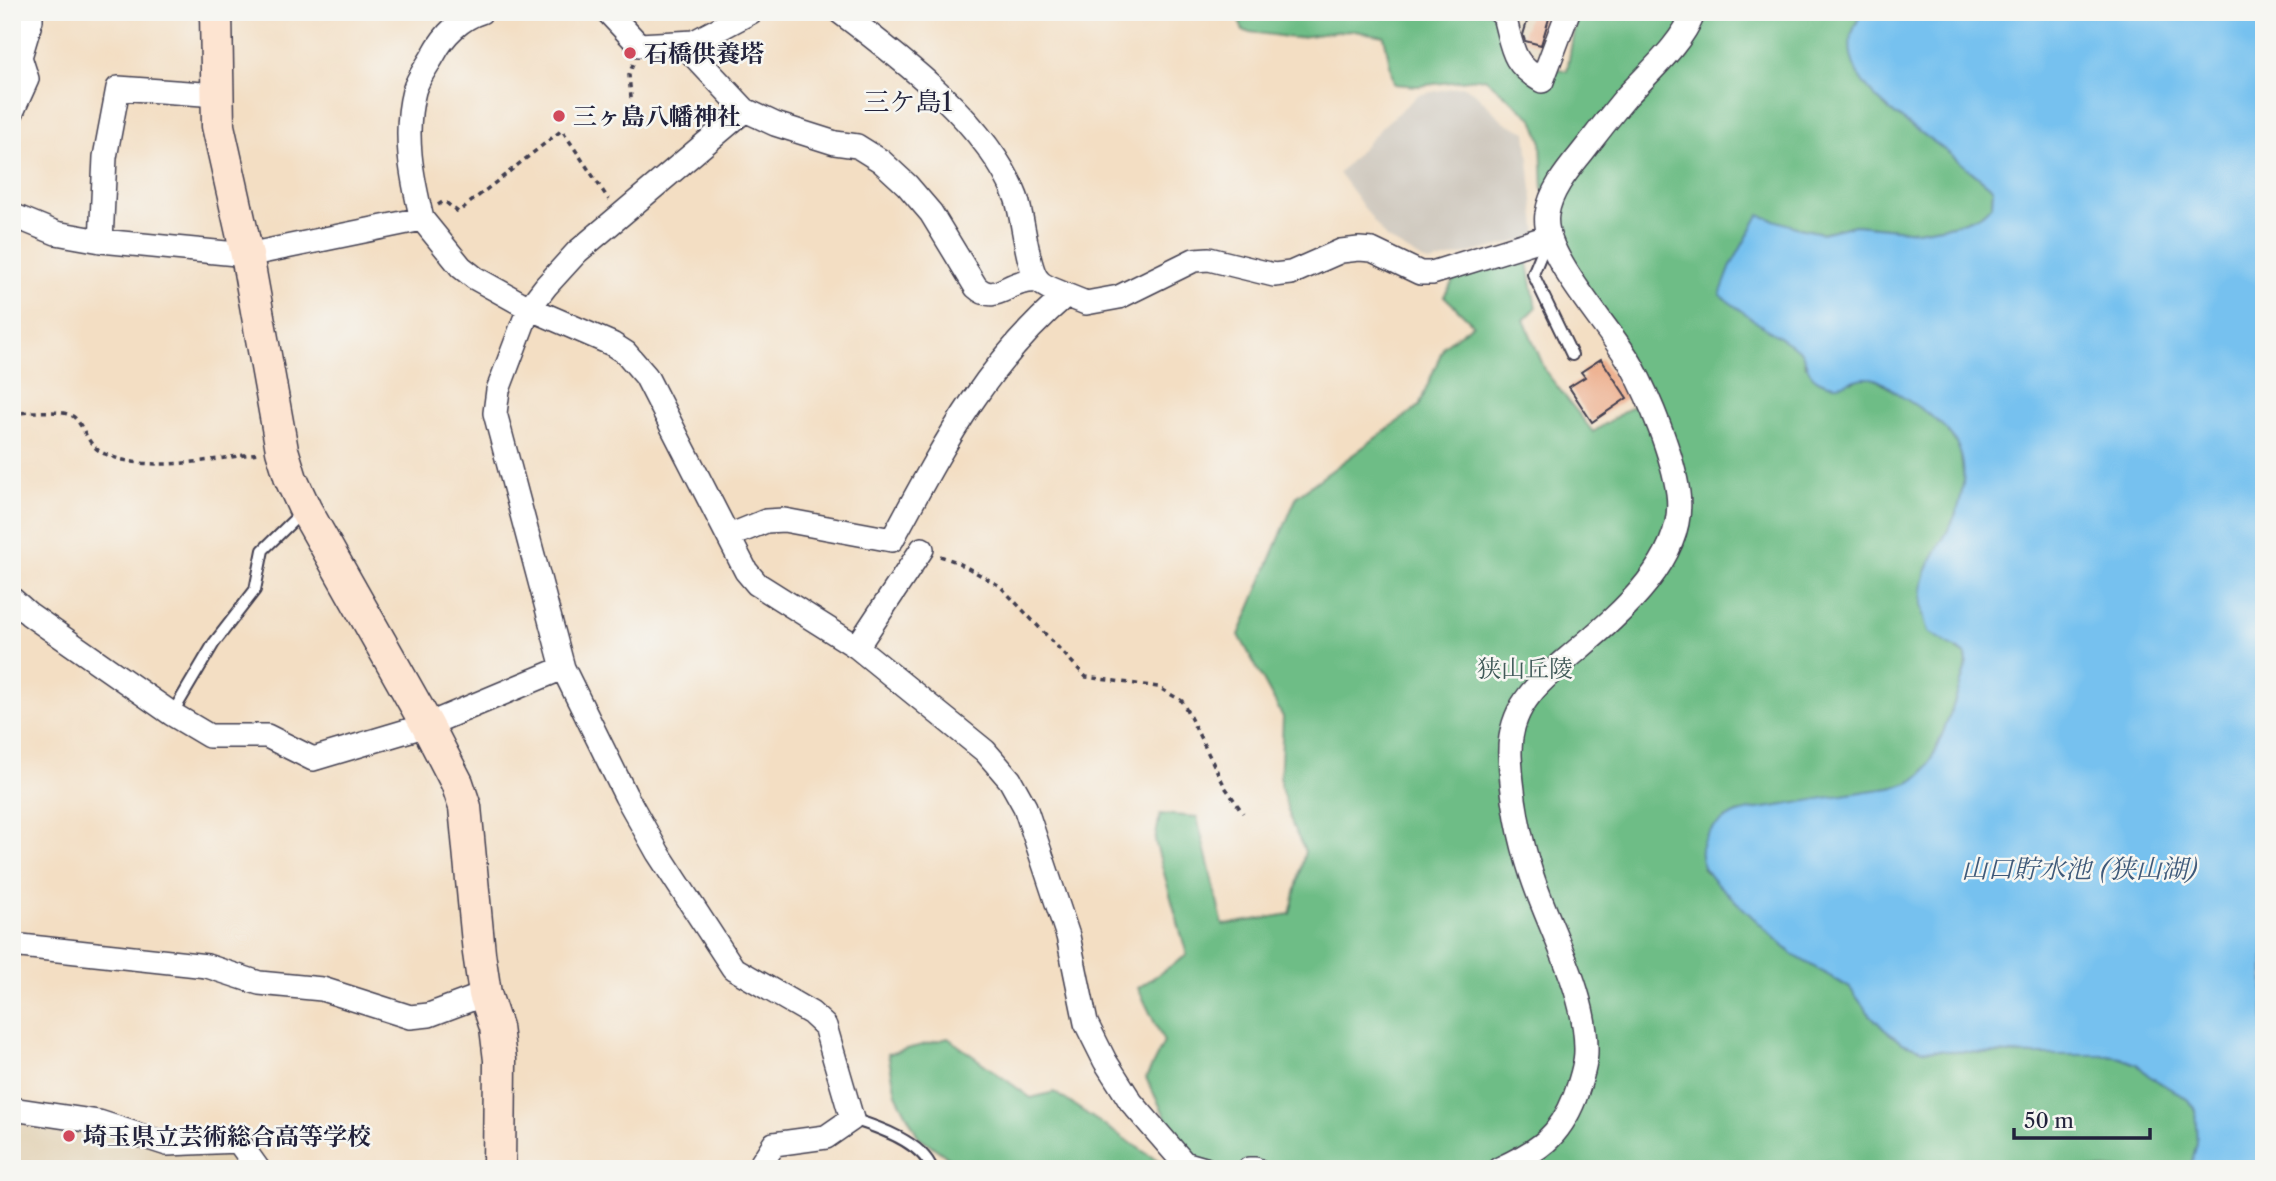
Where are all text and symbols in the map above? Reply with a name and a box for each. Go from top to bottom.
place label: 石橋供養塔 [644,39,764,68]
marker: 石橋供養塔 [622,45,638,61]
district label: 三ケ島1 [864,86,953,118]
place label: 三ヶ島八幡神社 [573,102,741,131]
marker: 三ヶ島八幡神社 [551,108,567,124]
park label: 狭山丘陵 [1477,654,1573,683]
water label: 山口貯水池 (狭山湖) [1961,853,2199,885]
scale bar [2014,1097,2150,1141]
text: 50 m [2024,1108,2074,1133]
place label: 埼玉県立芸術総合高等学校 [83,1122,371,1151]
marker: 埼玉県立芸術総合高等学校 [61,1128,77,1144]

